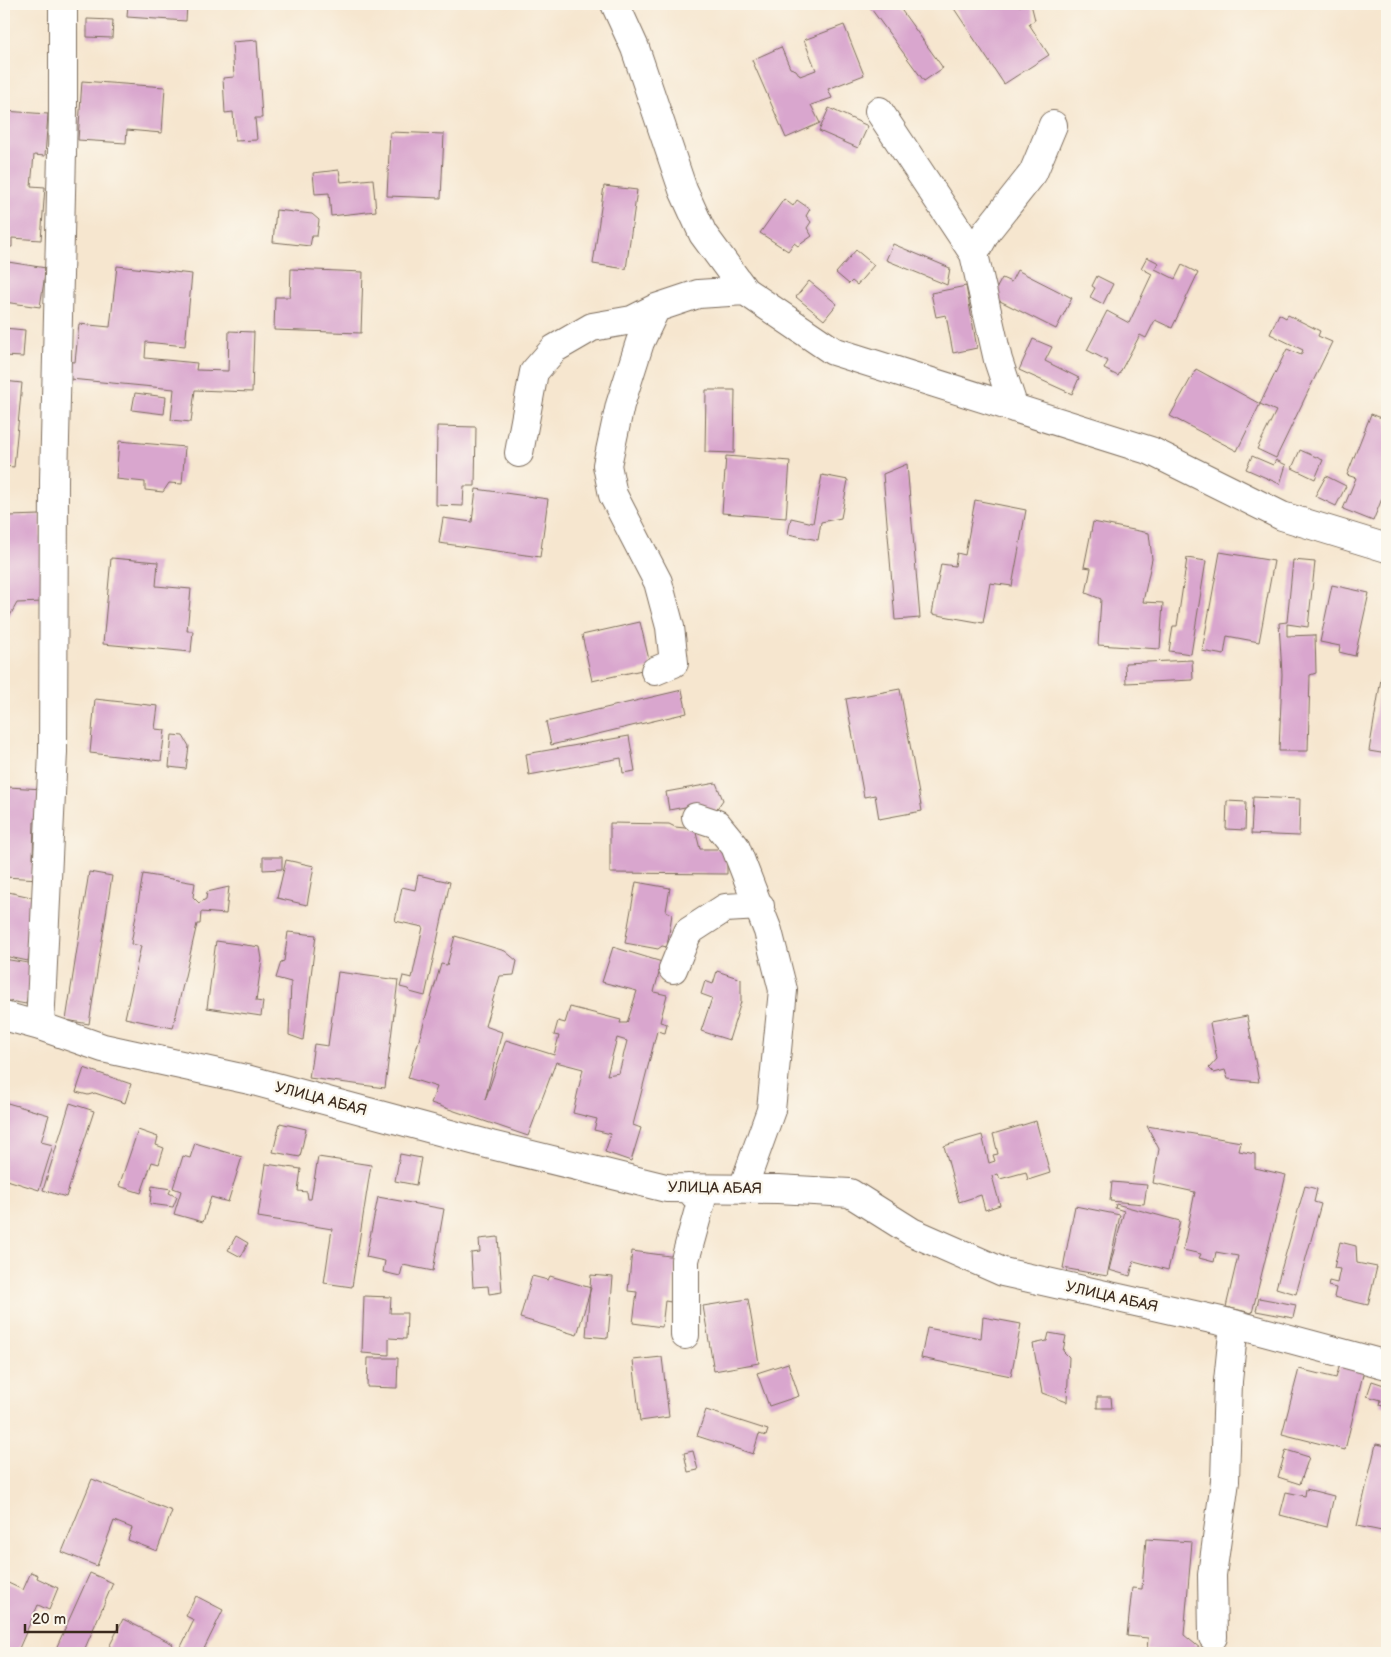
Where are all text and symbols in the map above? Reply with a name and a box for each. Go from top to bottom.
street label: УЛИЦА АБАЯ [273,1078,369,1120]
street label: УЛИЦА АБАЯ [668,1178,762,1198]
street label: УЛИЦА АБАЯ [1064,1277,1160,1317]
scale bar [25,1602,118,1634]
text: 20 m [32,1610,66,1629]

